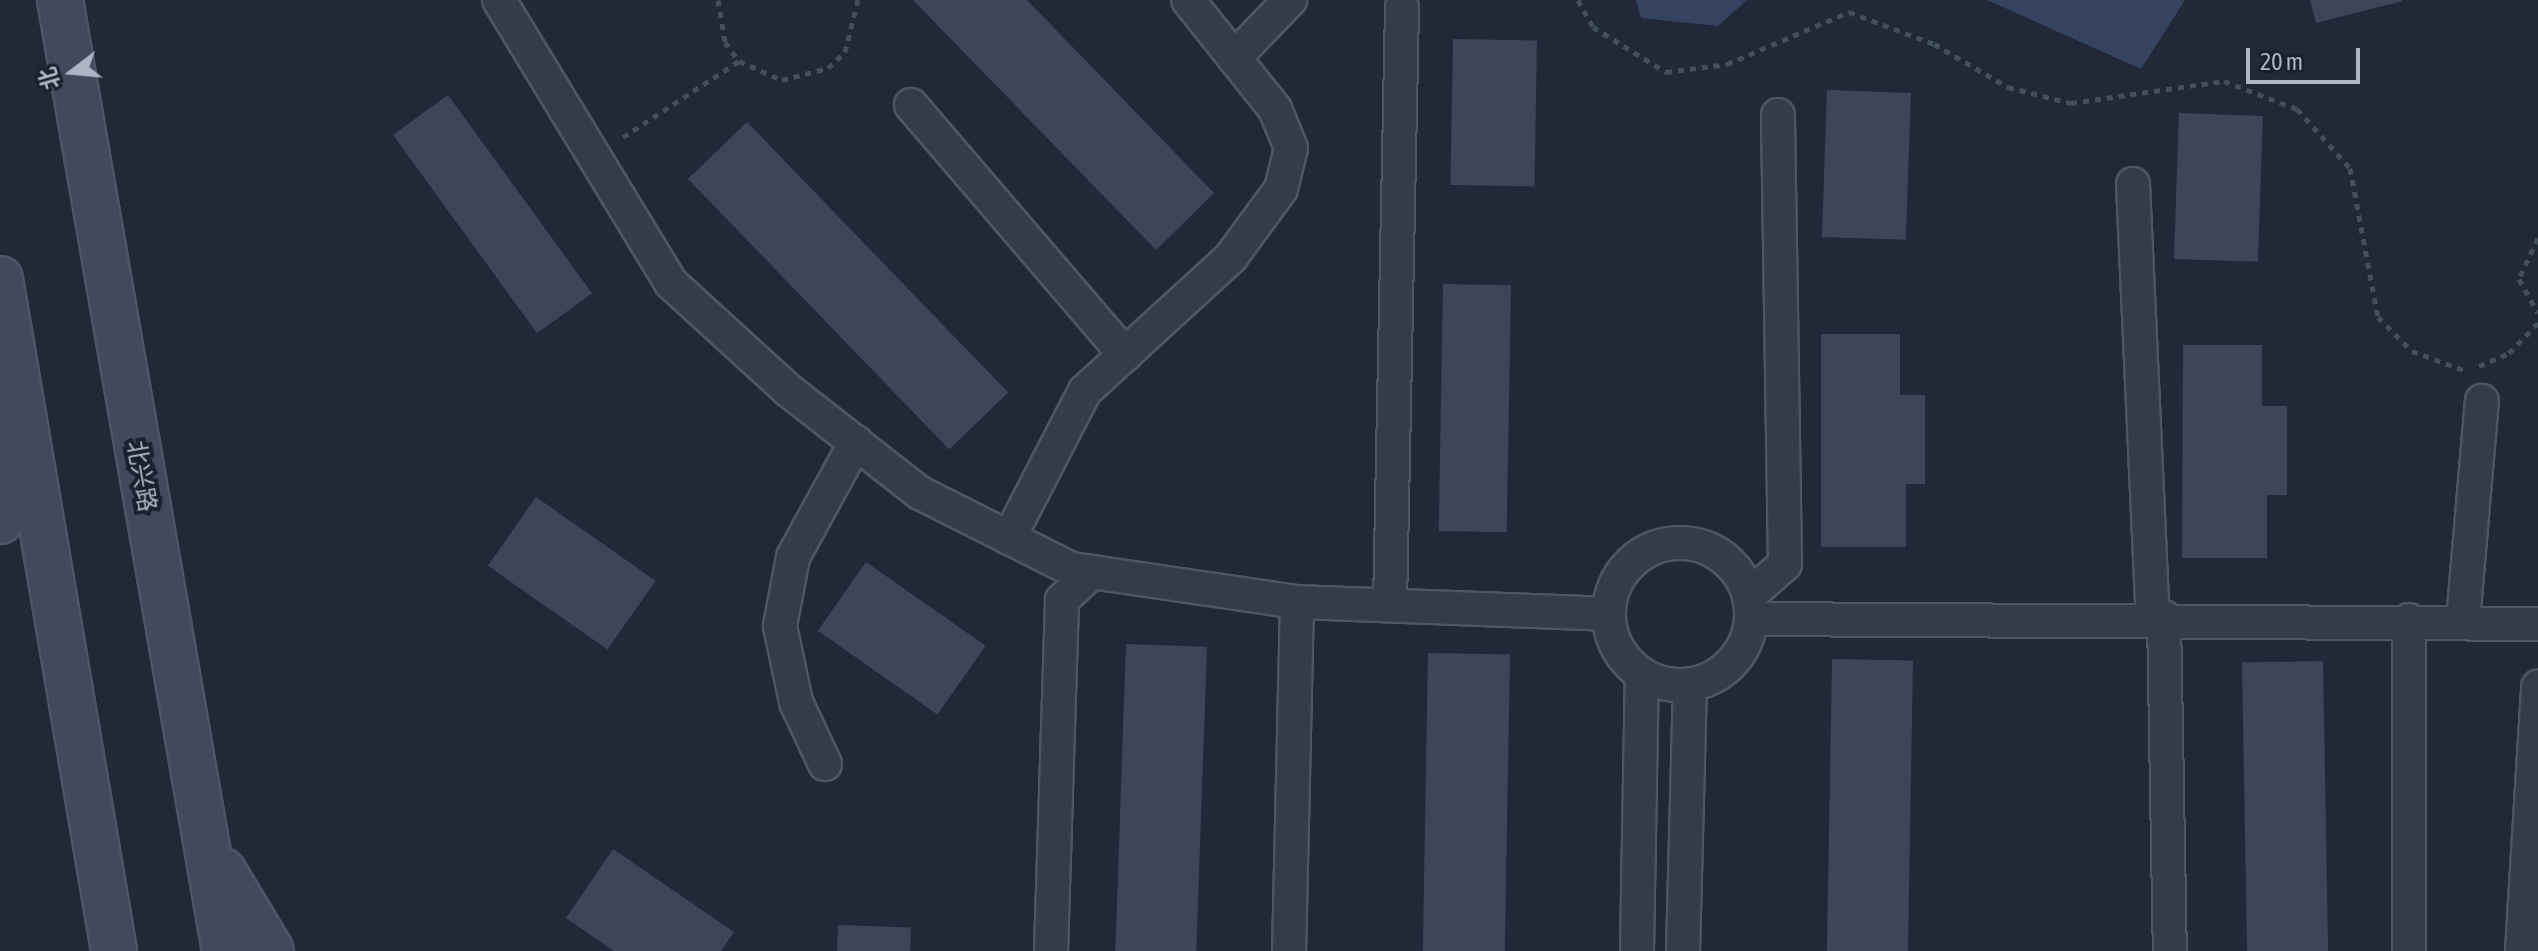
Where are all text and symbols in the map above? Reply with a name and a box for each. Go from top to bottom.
north arrow [32,32,112,112]
scale bar [2250,32,2364,82]
text: 20 m [2260,48,2303,75]
text: 北 [33,64,64,93]
street label: 北兴路 [122,438,162,514]

